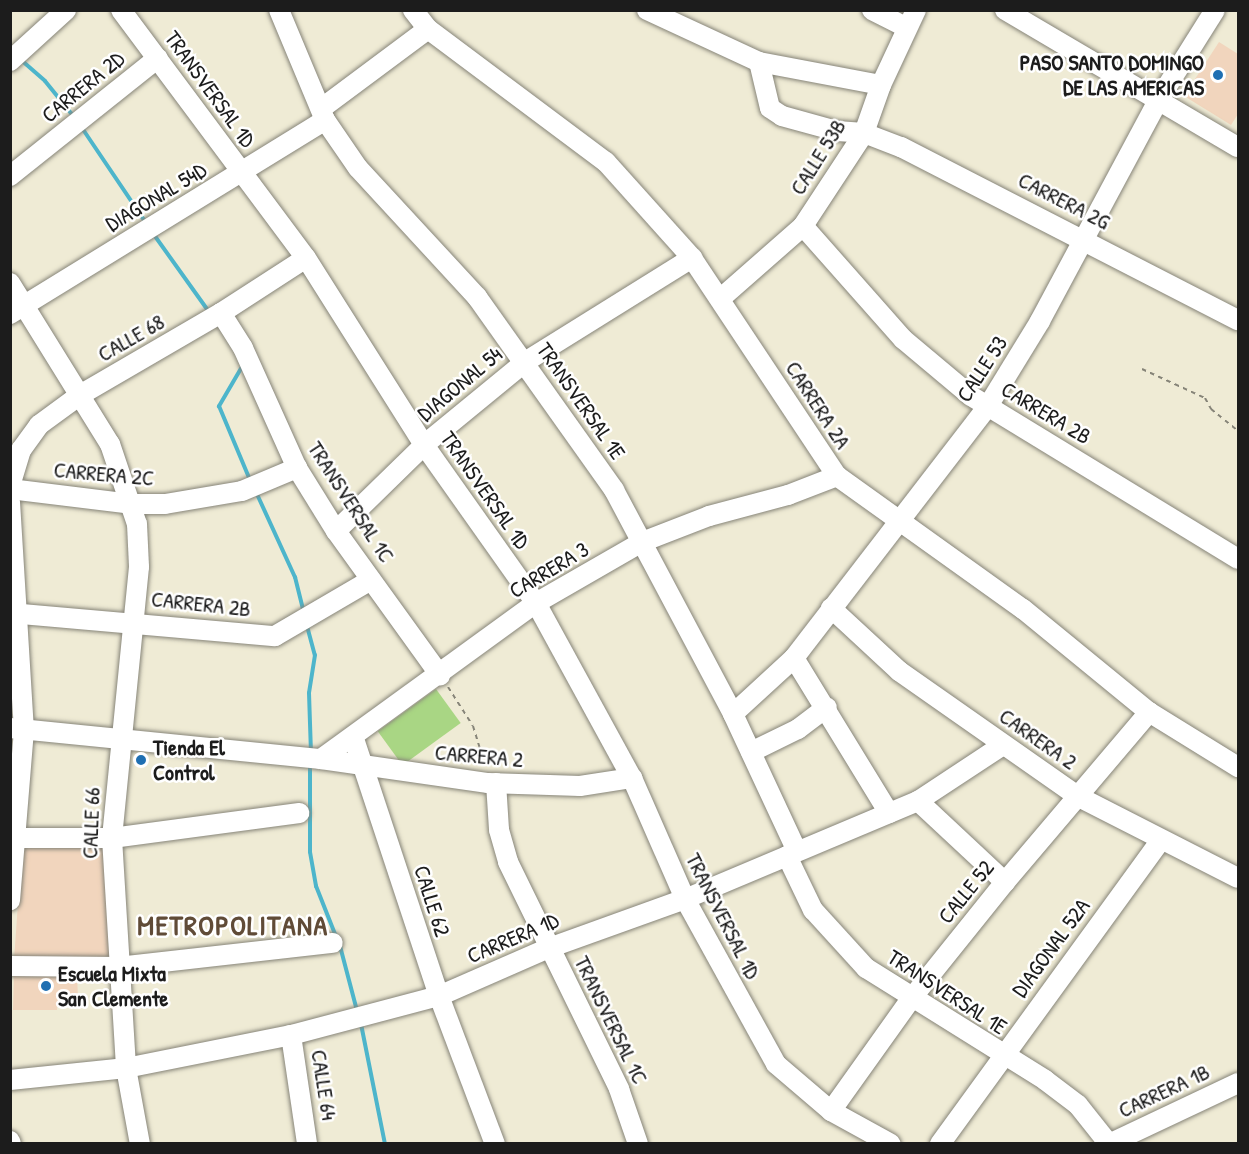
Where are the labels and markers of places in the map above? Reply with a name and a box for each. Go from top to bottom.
place label: PASO SANTO DOMINGO DE LAS AMERICAS [1020,49,1204,100]
marker: PASO SANTO DOMINGO DE LAS AMERICAS [1209,66,1227,84]
place label: Tienda El Control [153,734,225,786]
marker: Tienda El Control [134,753,148,767]
place label: Escuela Mixta San Clemente [58,960,168,1011]
marker: Escuela Mixta San Clemente [39,979,53,993]

